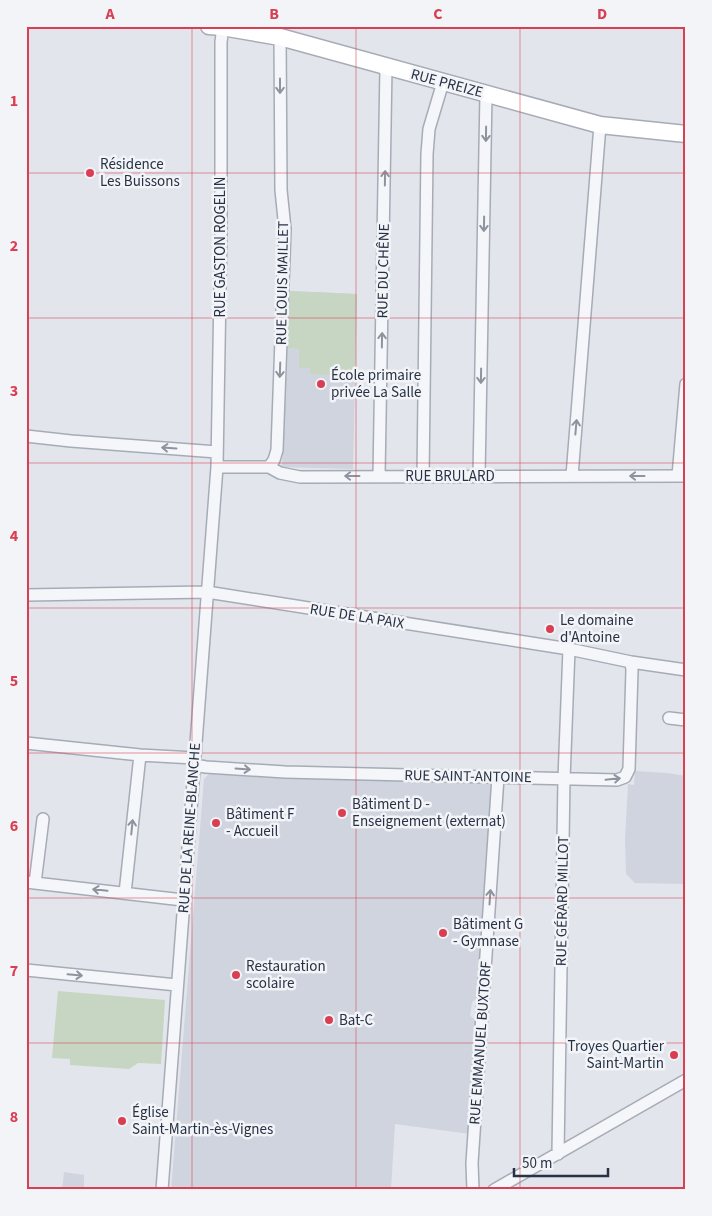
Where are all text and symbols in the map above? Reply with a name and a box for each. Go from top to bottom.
text: A [104,3,115,25]
text: B [269,3,279,25]
text: C [433,3,443,25]
text: D [597,3,607,25]
street label: RUE PREIZE [408,64,485,103]
one-way arrow [276,78,285,94]
text: 1 [10,90,18,112]
one-way arrow [481,126,490,142]
place label: Résidence Les Buissons [100,154,180,192]
marker: Résidence Les Buissons [84,167,96,179]
one-way arrow [380,170,390,186]
street label: RUE GASTON ROGELIN [210,176,231,318]
one-way arrow [479,216,489,232]
street label: RUE LOUIS MAILLET [271,221,294,345]
street label: RUE DU CHÊNE [372,223,395,319]
text: 2 [10,235,18,257]
one-way arrow [377,332,386,348]
one-way arrow [275,362,284,378]
place label: École primaire privée La Salle [331,365,422,403]
one-way arrow [476,367,486,383]
marker: École primaire privée La Salle [315,378,327,390]
text: 3 [10,380,18,402]
one-way arrow [571,419,580,435]
one-way arrow [161,444,177,453]
street label: RUE BRULARD [405,466,495,487]
one-way arrow [344,471,360,481]
one-way arrow [629,471,646,481]
text: 4 [10,525,19,547]
street label: RUE DE LA PAIX [308,599,406,634]
place label: Le domaine d'Antoine [560,610,633,648]
marker: Le domaine d'Antoine [544,623,556,635]
text: 5 [10,670,18,692]
street label: RUE DE LA REINE-BLANCHE [173,742,206,914]
one-way arrow [235,765,251,774]
street label: RUE SAINT-ANTOINE [404,765,532,788]
one-way arrow [604,774,620,784]
place label: Bâtiment D - Enseignement (externat) [352,794,506,832]
place label: Bâtiment F - Accueil [226,804,295,842]
marker: Bâtiment D - Enseignement (externat) [336,807,348,819]
text: 6 [10,815,18,837]
marker: Bâtiment F - Accueil [210,817,222,829]
one-way arrow [127,819,137,835]
street label: RUE GÉRARD MILLOT [551,836,574,966]
one-way arrow [92,885,108,895]
one-way arrow [485,889,495,905]
place label: Bâtiment G - Gymnase [453,914,523,952]
marker: Bâtiment G - Gymnase [437,927,449,939]
place label: Restauration scolaire [246,956,326,994]
text: 7 [10,960,18,982]
street label: RUE EMMANUEL BUXTORF [464,960,497,1126]
marker: Restauration scolaire [230,969,242,981]
one-way arrow [66,970,82,980]
place label: Bat-C [339,1010,374,1031]
marker: Bat-C [323,1014,335,1026]
place label: Troyes Quartier Saint-Martin [568,1036,665,1074]
marker: Troyes Quartier Saint-Martin [668,1049,680,1061]
place label: Église Saint-Martin-ès-Vignes [132,1102,273,1140]
text: 8 [10,1106,18,1128]
marker: Église Saint-Martin-ès-Vignes [116,1115,128,1127]
scale bar [514,1146,608,1178]
text: 50 m [522,1153,552,1174]

